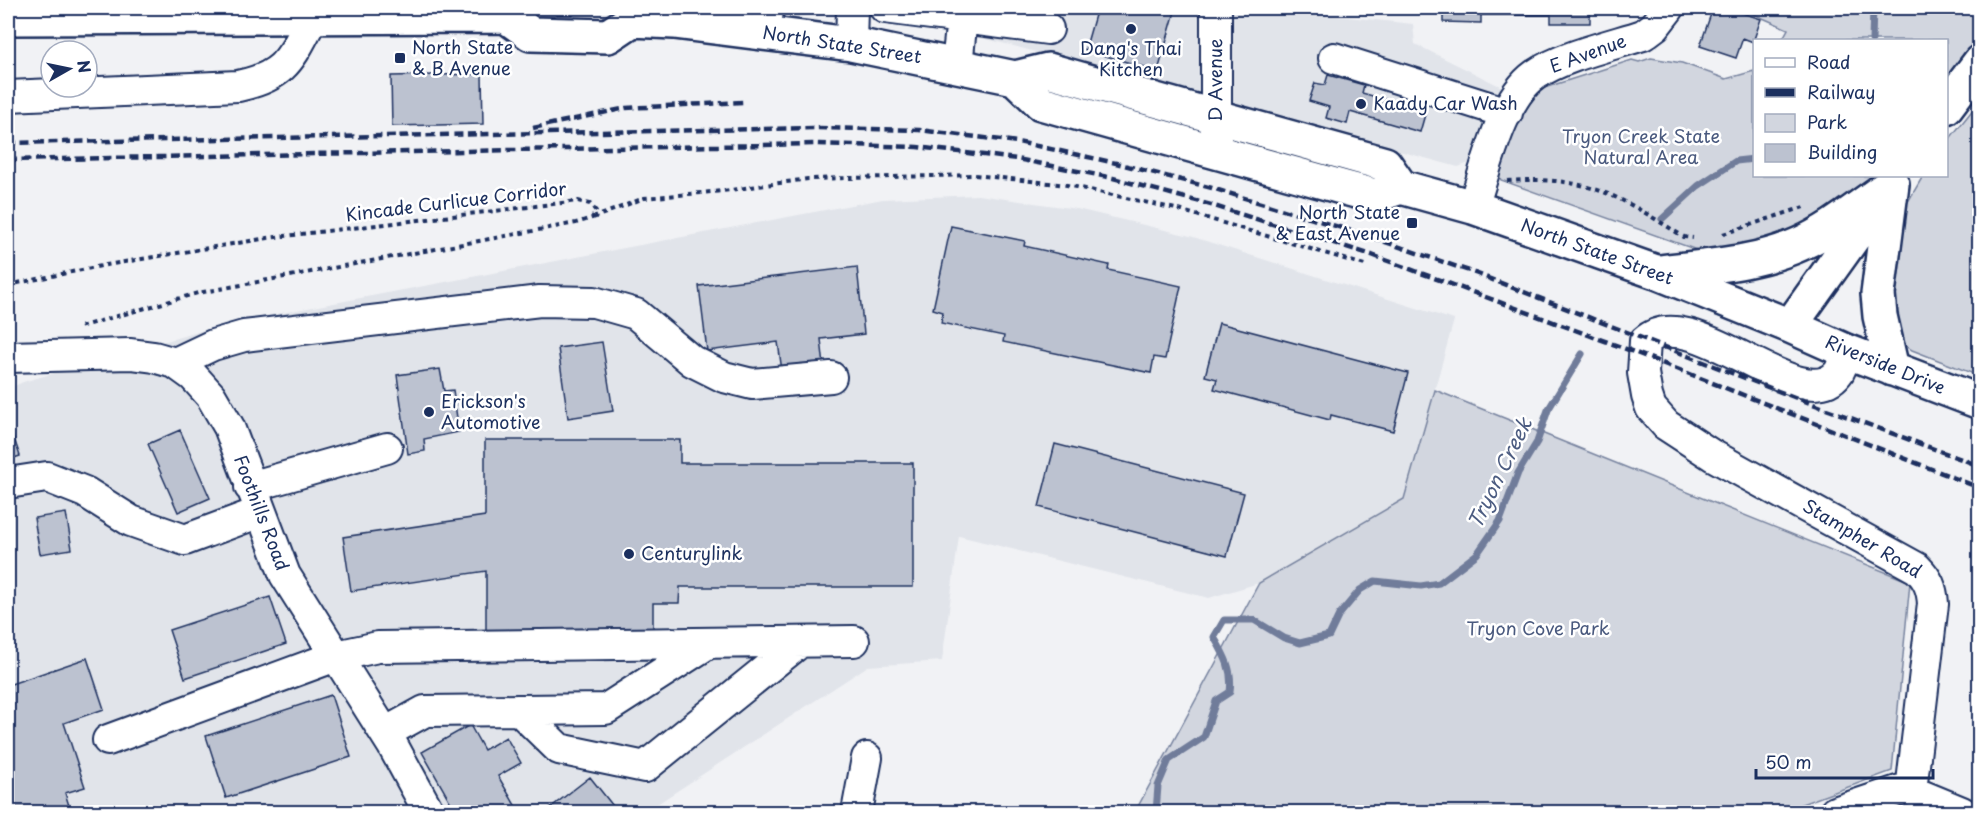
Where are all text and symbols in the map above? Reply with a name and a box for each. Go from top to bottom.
street label: North State Street [761,18,924,69]
marker: Dang's Thai Kitchen [1124,22,1138,36]
street label: E Avenue [1545,26,1630,79]
place label: North State & B Avenue [412,33,513,81]
place label: Dang's Thai Kitchen [1080,34,1182,82]
street label: D Avenue [1201,38,1228,122]
north arrow [39,39,99,99]
legend [1753,39,1948,177]
text: Road [1807,48,1851,75]
marker: North State & B Avenue [393,51,407,65]
text: N [72,58,98,75]
text: Railway [1807,78,1875,105]
place label: Kaady Car Wash [1373,89,1518,116]
marker: Kaady Car Wash [1354,97,1368,111]
text: Park [1807,108,1847,135]
park label: Tryon Creek State Natural Area [1562,122,1720,170]
text: Building [1807,138,1877,165]
street label: Kincade Curlicue Corridor [344,173,568,227]
place label: North State & East Avenue [1276,198,1400,246]
street label: North State Street [1518,210,1677,291]
marker: North State & East Avenue [1405,216,1419,230]
street label: Riverside Drive [1821,327,1950,400]
place label: Erickson's Automotive [441,387,541,435]
marker: Erickson's Automotive [422,405,436,419]
water label: Tryon Creek [1459,411,1539,533]
street label: Foothills Road [228,451,297,574]
street label: Stampher Road [1798,492,1927,584]
place label: Centurylink [641,539,742,566]
marker: Centurylink [622,547,636,561]
park label: Tryon Cove Park [1466,614,1610,641]
scale bar [1756,742,1933,780]
text: 50 m [1765,748,1812,775]

